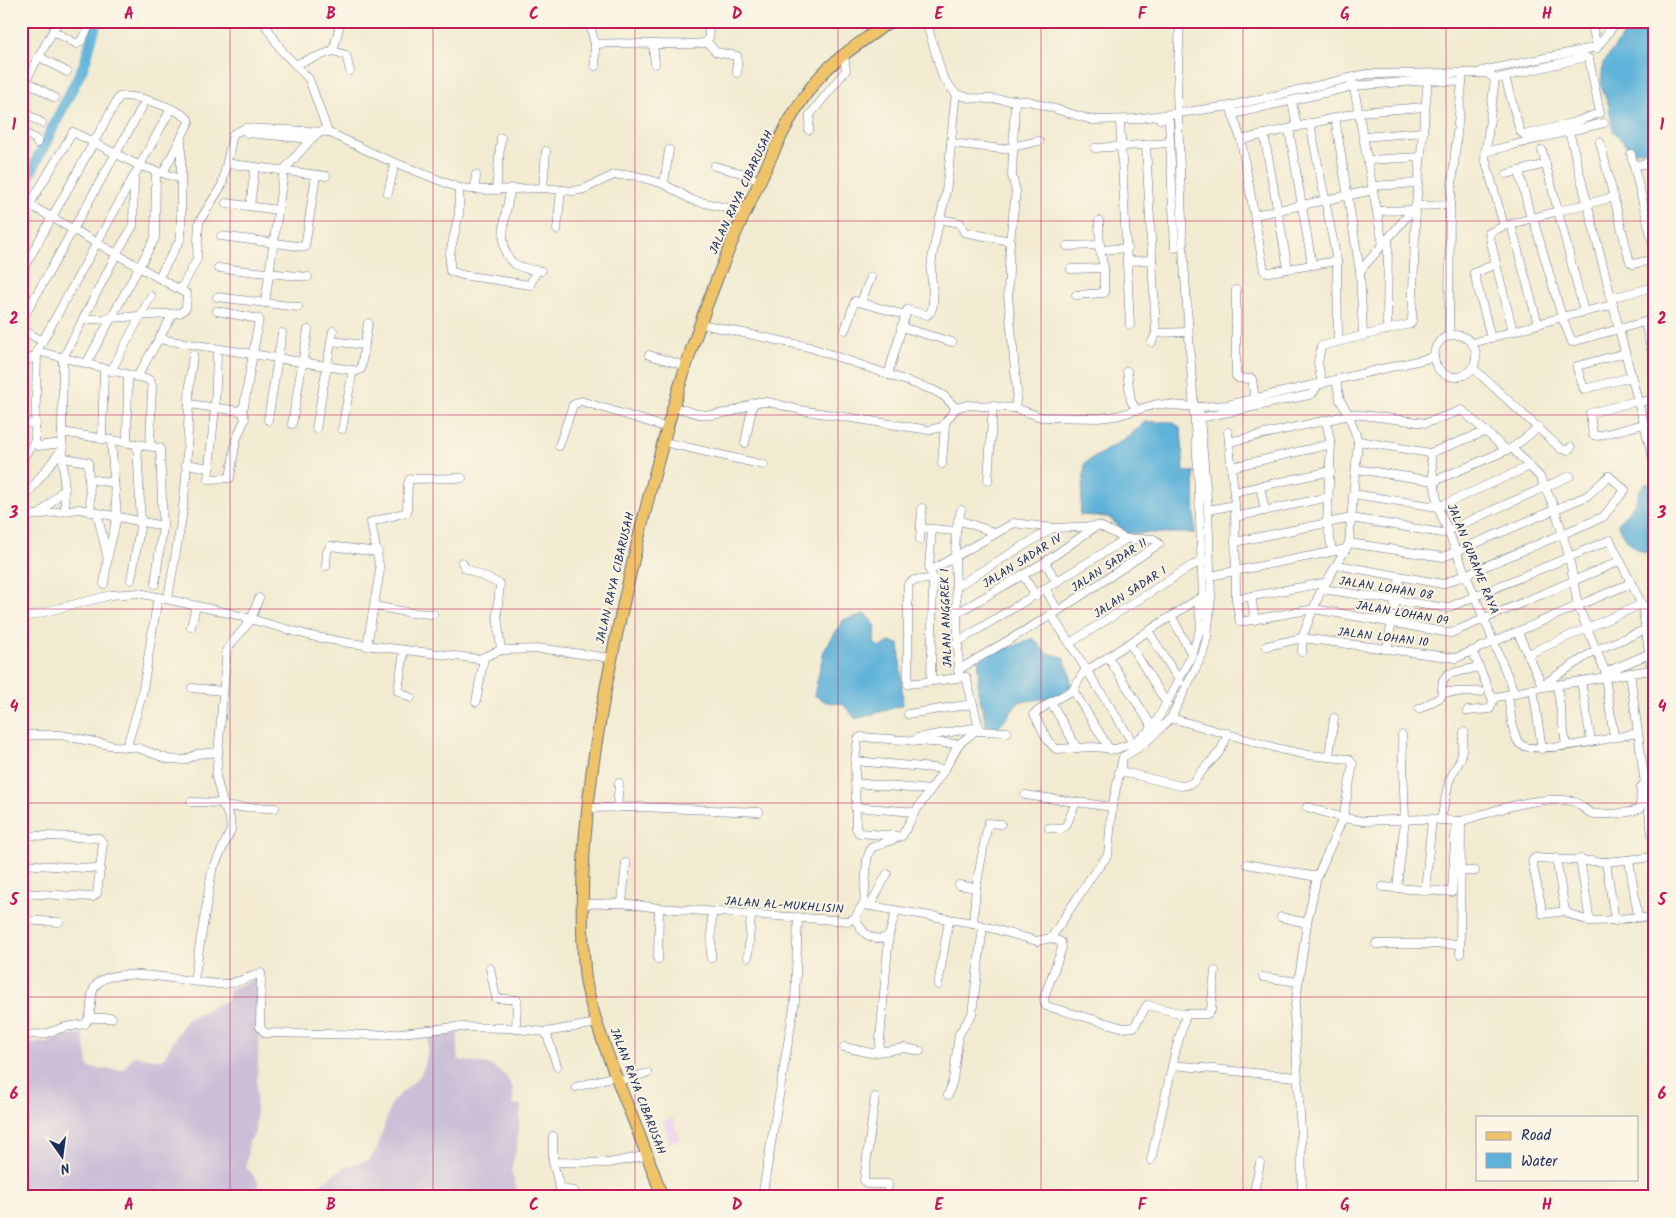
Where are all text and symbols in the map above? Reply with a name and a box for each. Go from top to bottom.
text: A [124,2,134,27]
text: B [326,2,336,27]
text: C [529,2,539,27]
text: D [732,2,743,27]
text: E [935,2,945,27]
text: F [1138,2,1148,27]
text: G [1340,2,1350,27]
text: H [1542,2,1552,27]
text: 1 [12,113,17,138]
text: 1 [1660,113,1665,138]
street label: JALAN RAYA CIBARUSAH [704,127,779,257]
text: 2 [9,307,19,332]
text: 2 [1657,307,1667,332]
text: 3 [9,501,19,526]
street label: JALAN GURAME RAYA [1442,501,1504,618]
text: 3 [1657,501,1667,526]
street label: JALAN RAYA CIBARUSAH [591,510,640,646]
street label: JALAN SADAR IV [979,529,1067,593]
street label: JALAN SADAR II [1068,535,1150,595]
street label: JALAN SADAR I [1091,563,1169,621]
street label: JALAN ANGGREK 1 [935,568,958,668]
street label: JALAN LOHAN 08 [1337,572,1435,605]
street label: JALAN LOHAN 09 [1354,596,1450,631]
street label: JALAN LOHAN 10 [1336,622,1430,653]
text: 4 [10,695,19,720]
text: 4 [1658,695,1667,720]
text: 5 [9,888,20,913]
text: 5 [1657,888,1668,913]
street label: JALAN AL-MUKHLISIN [724,892,844,919]
street label: JALAN RAYA CIBARUSAH [605,1025,671,1157]
text: 6 [10,1082,19,1107]
text: 6 [1658,1082,1667,1107]
legend [1476,1116,1638,1180]
text: Road [1521,1124,1552,1148]
north arrow [38,1130,88,1180]
text: Water [1521,1150,1558,1174]
text: N [58,1156,72,1179]
text: A [124,1193,134,1218]
text: B [326,1193,336,1218]
text: C [529,1193,539,1218]
text: D [732,1193,743,1218]
text: E [935,1193,945,1218]
text: F [1138,1193,1148,1218]
text: G [1340,1193,1350,1218]
text: H [1542,1193,1552,1218]

